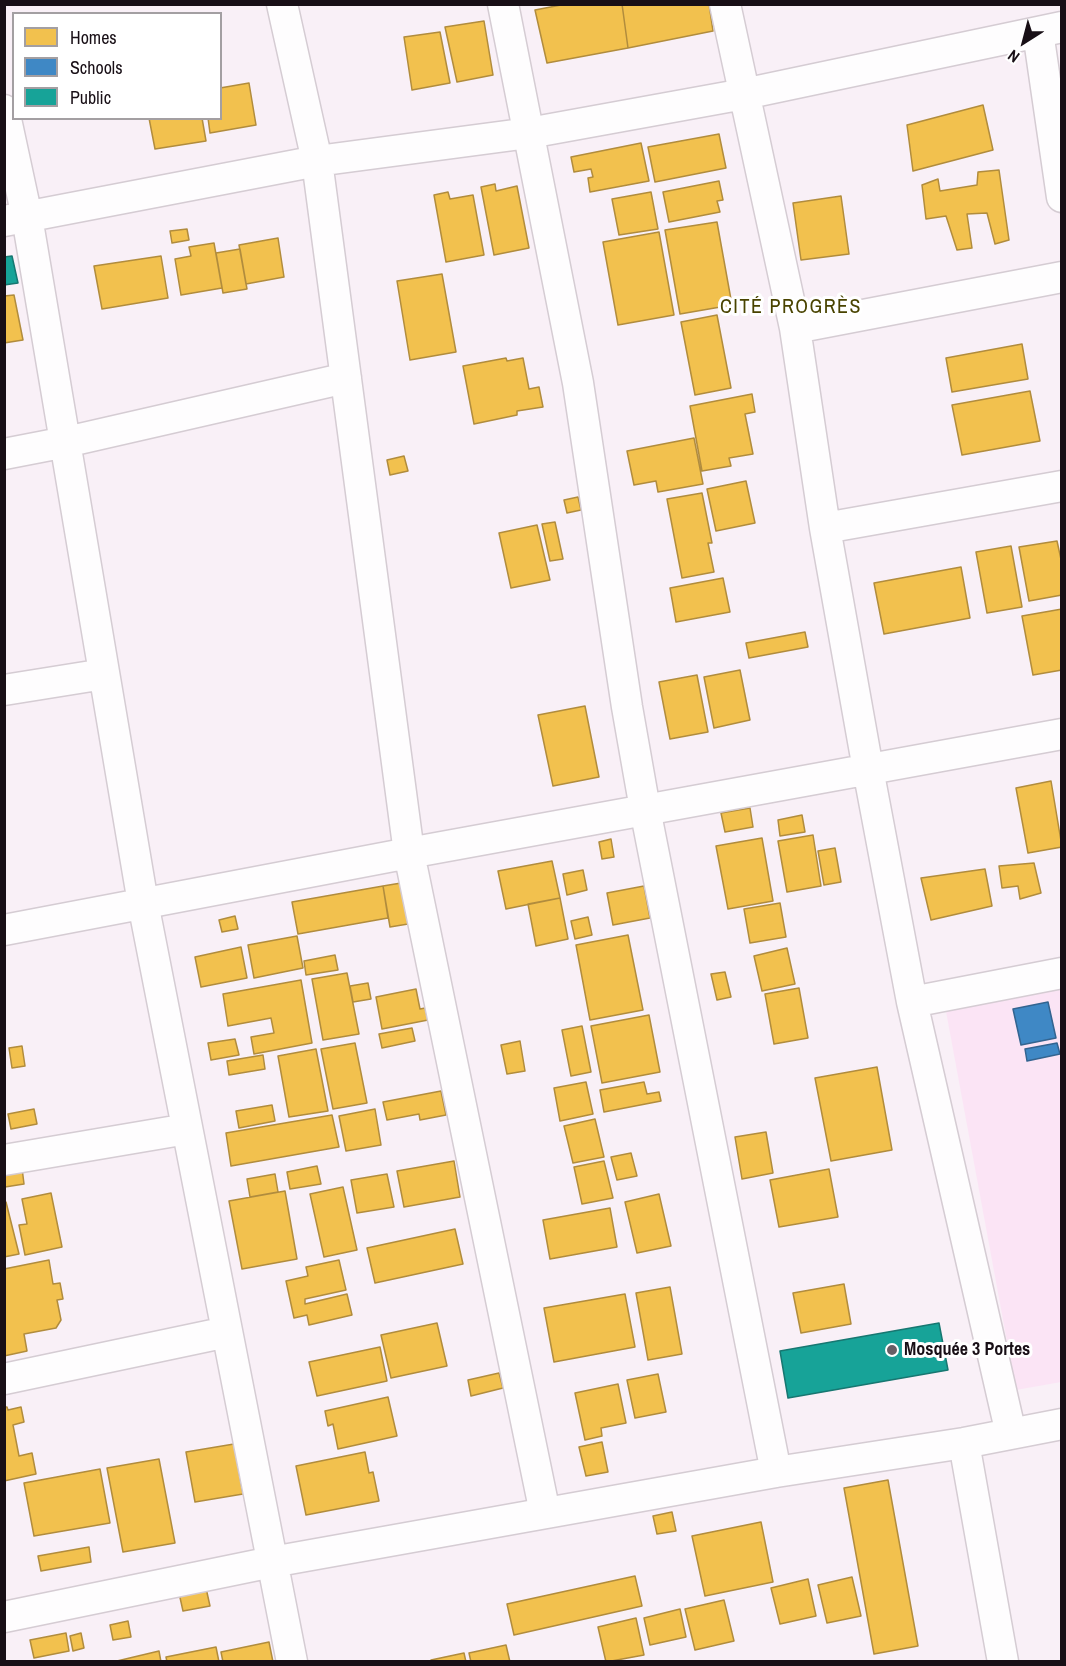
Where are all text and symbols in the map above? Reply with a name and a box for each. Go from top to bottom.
legend [12,12,222,120]
north arrow [994,12,1054,72]
text: Homes [70,25,117,50]
text: N [1003,45,1024,68]
text: Schools [70,55,123,80]
text: Public [70,85,111,110]
district label: CITÉ PROGRÈS [720,296,862,320]
place label: Mosquée 3 Portes [904,1339,1030,1361]
marker: Mosquée 3 Portes [885,1343,899,1357]

